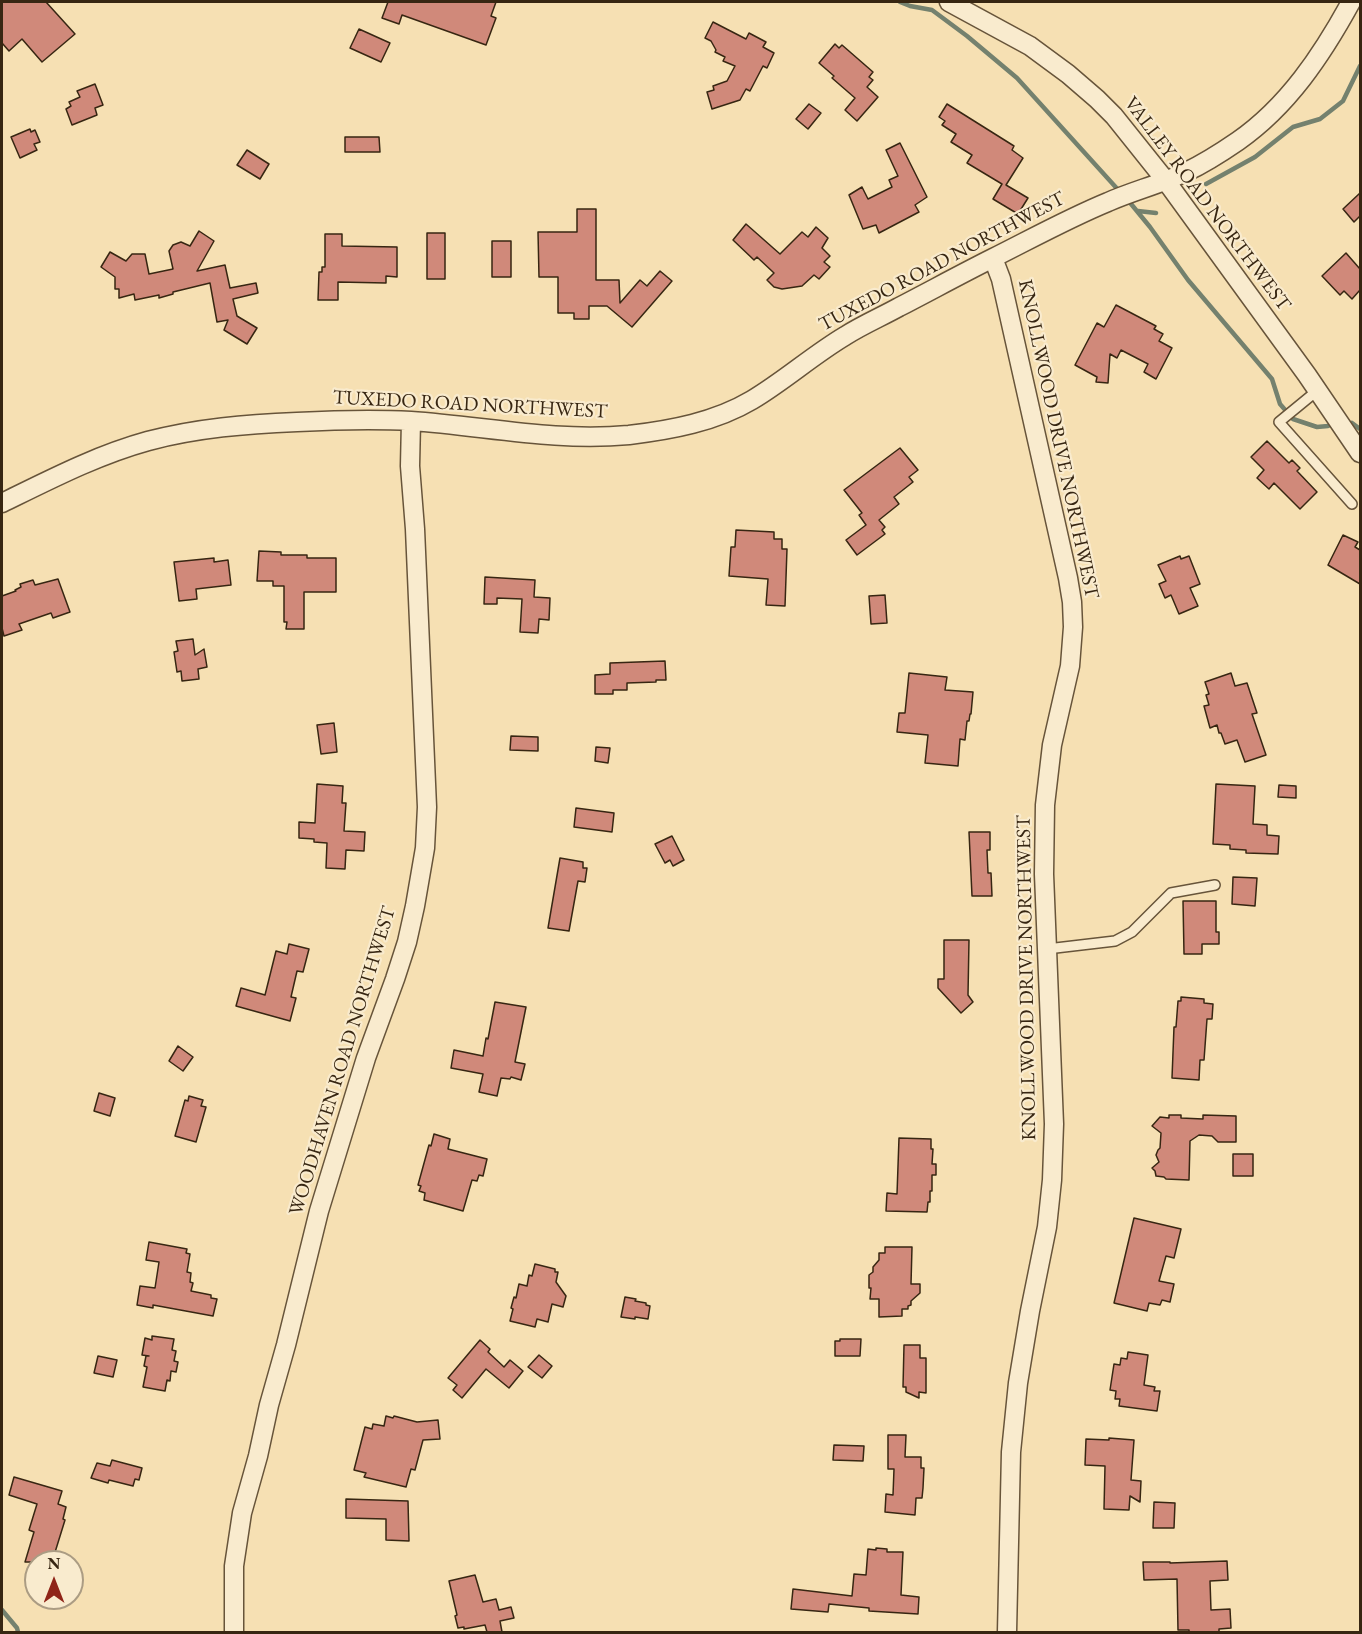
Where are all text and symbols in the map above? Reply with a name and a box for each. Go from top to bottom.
street label: VALLEY ROAD NORTHWEST [1119,92,1295,316]
street label: TUXEDO ROAD NORTHWEST [815,187,1069,337]
street label: KNOLLWOOD DRIVE NORTHWEST [1012,277,1104,601]
street label: TUXEDO ROAD NORTHWEST [332,386,608,424]
street label: KNOLLWOOD DRIVE NORTHWEST [1012,815,1042,1141]
street label: WOODHAVEN ROAD NORTHWEST [284,903,402,1219]
north arrow [24,1550,84,1610]
text: N [48,1553,60,1574]

